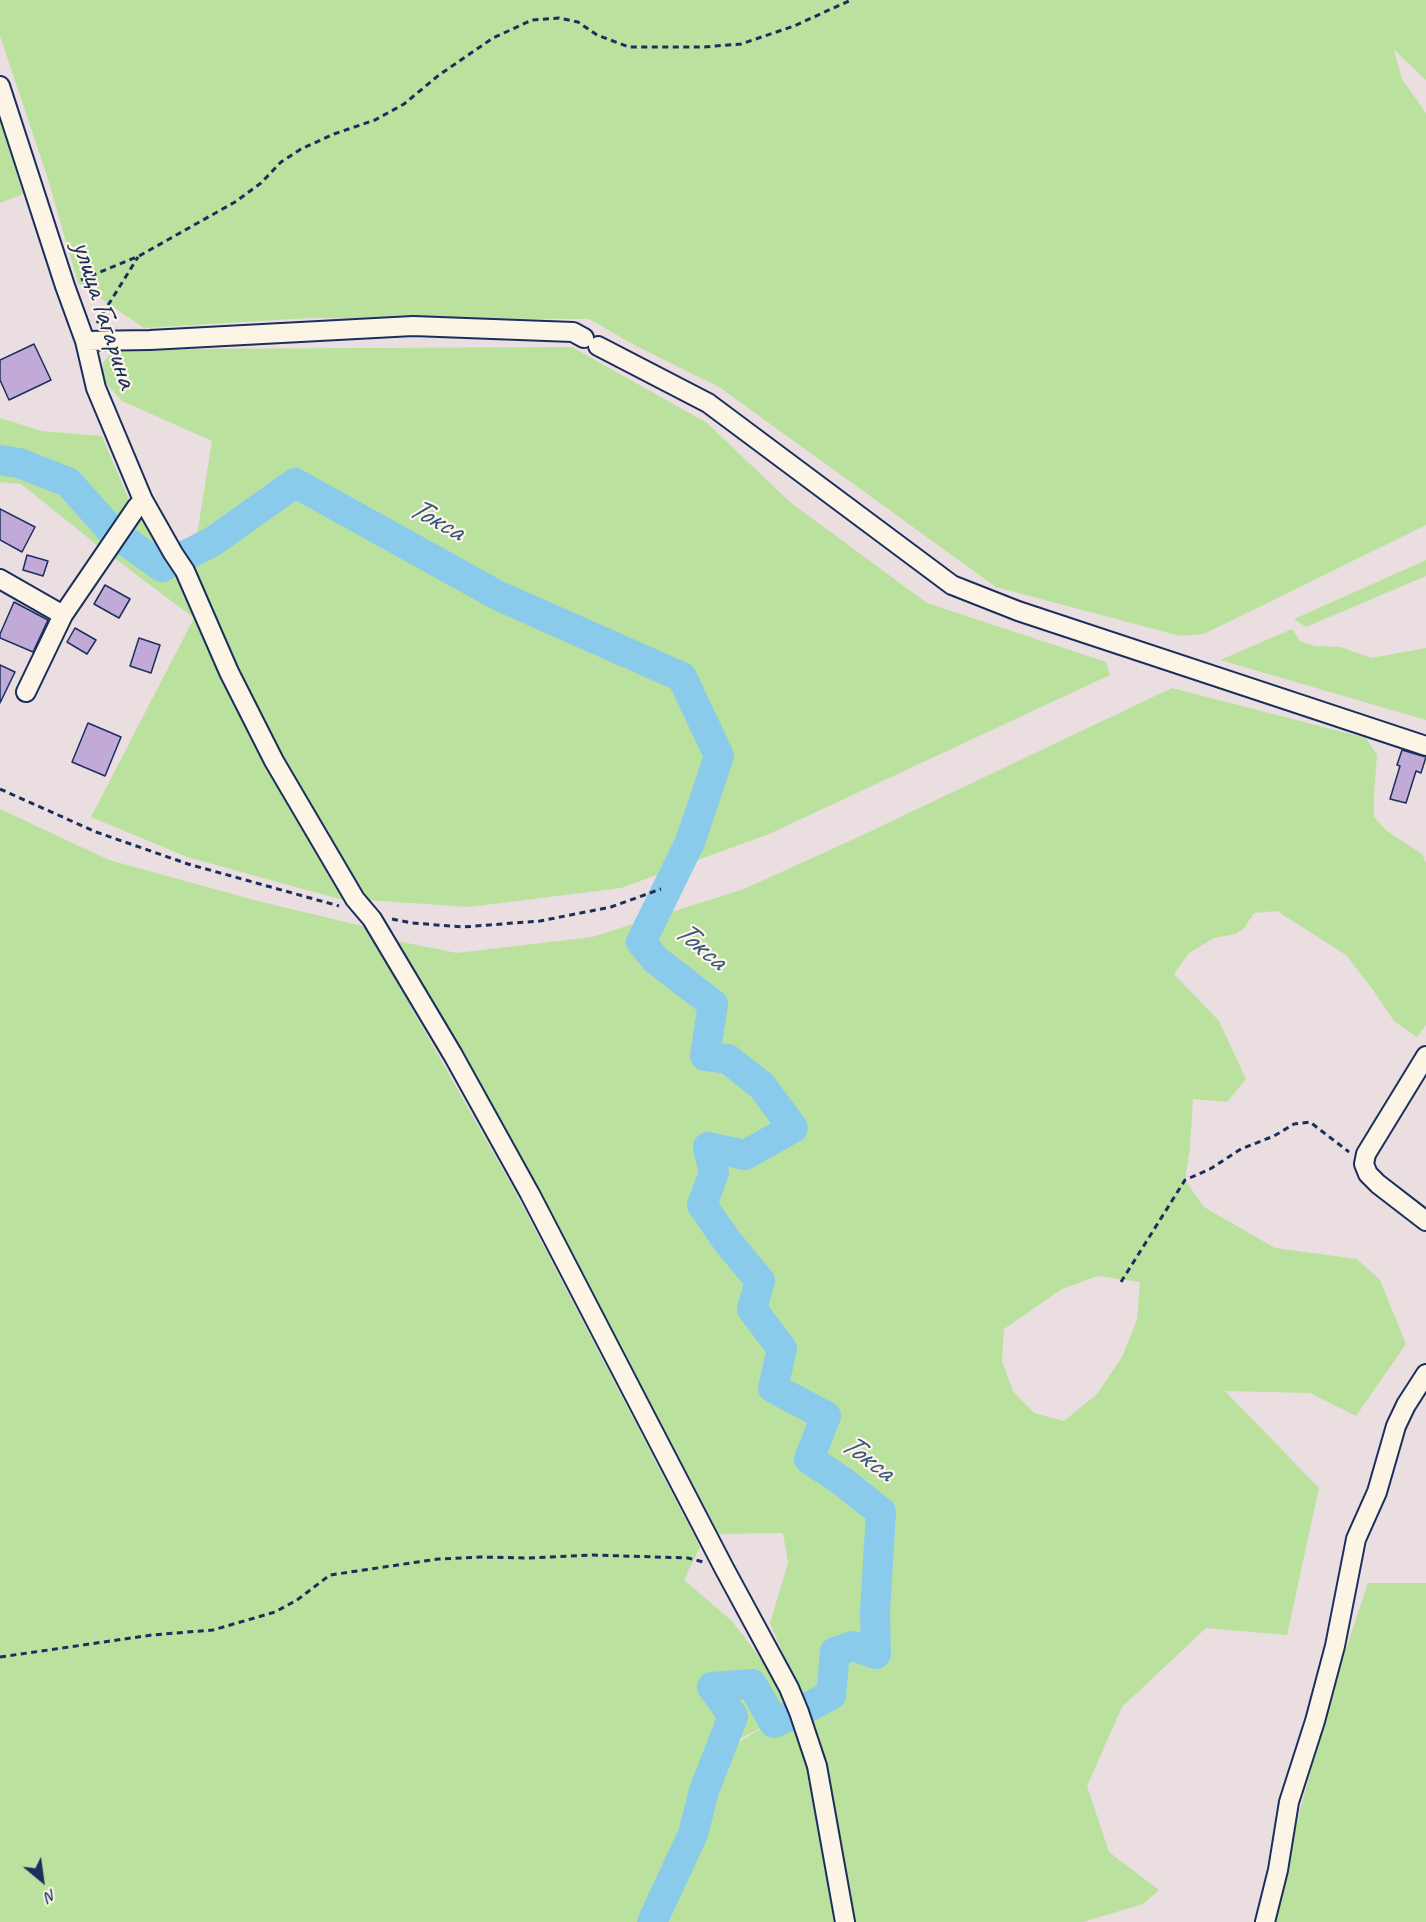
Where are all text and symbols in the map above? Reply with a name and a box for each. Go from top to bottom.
street label: улица Гагарина [63,237,145,393]
water label: Токса [402,489,470,551]
water label: Токса [666,913,734,979]
water label: Токса [833,1425,901,1491]
north arrow [12,1850,72,1910]
text: N [42,1885,60,1907]

